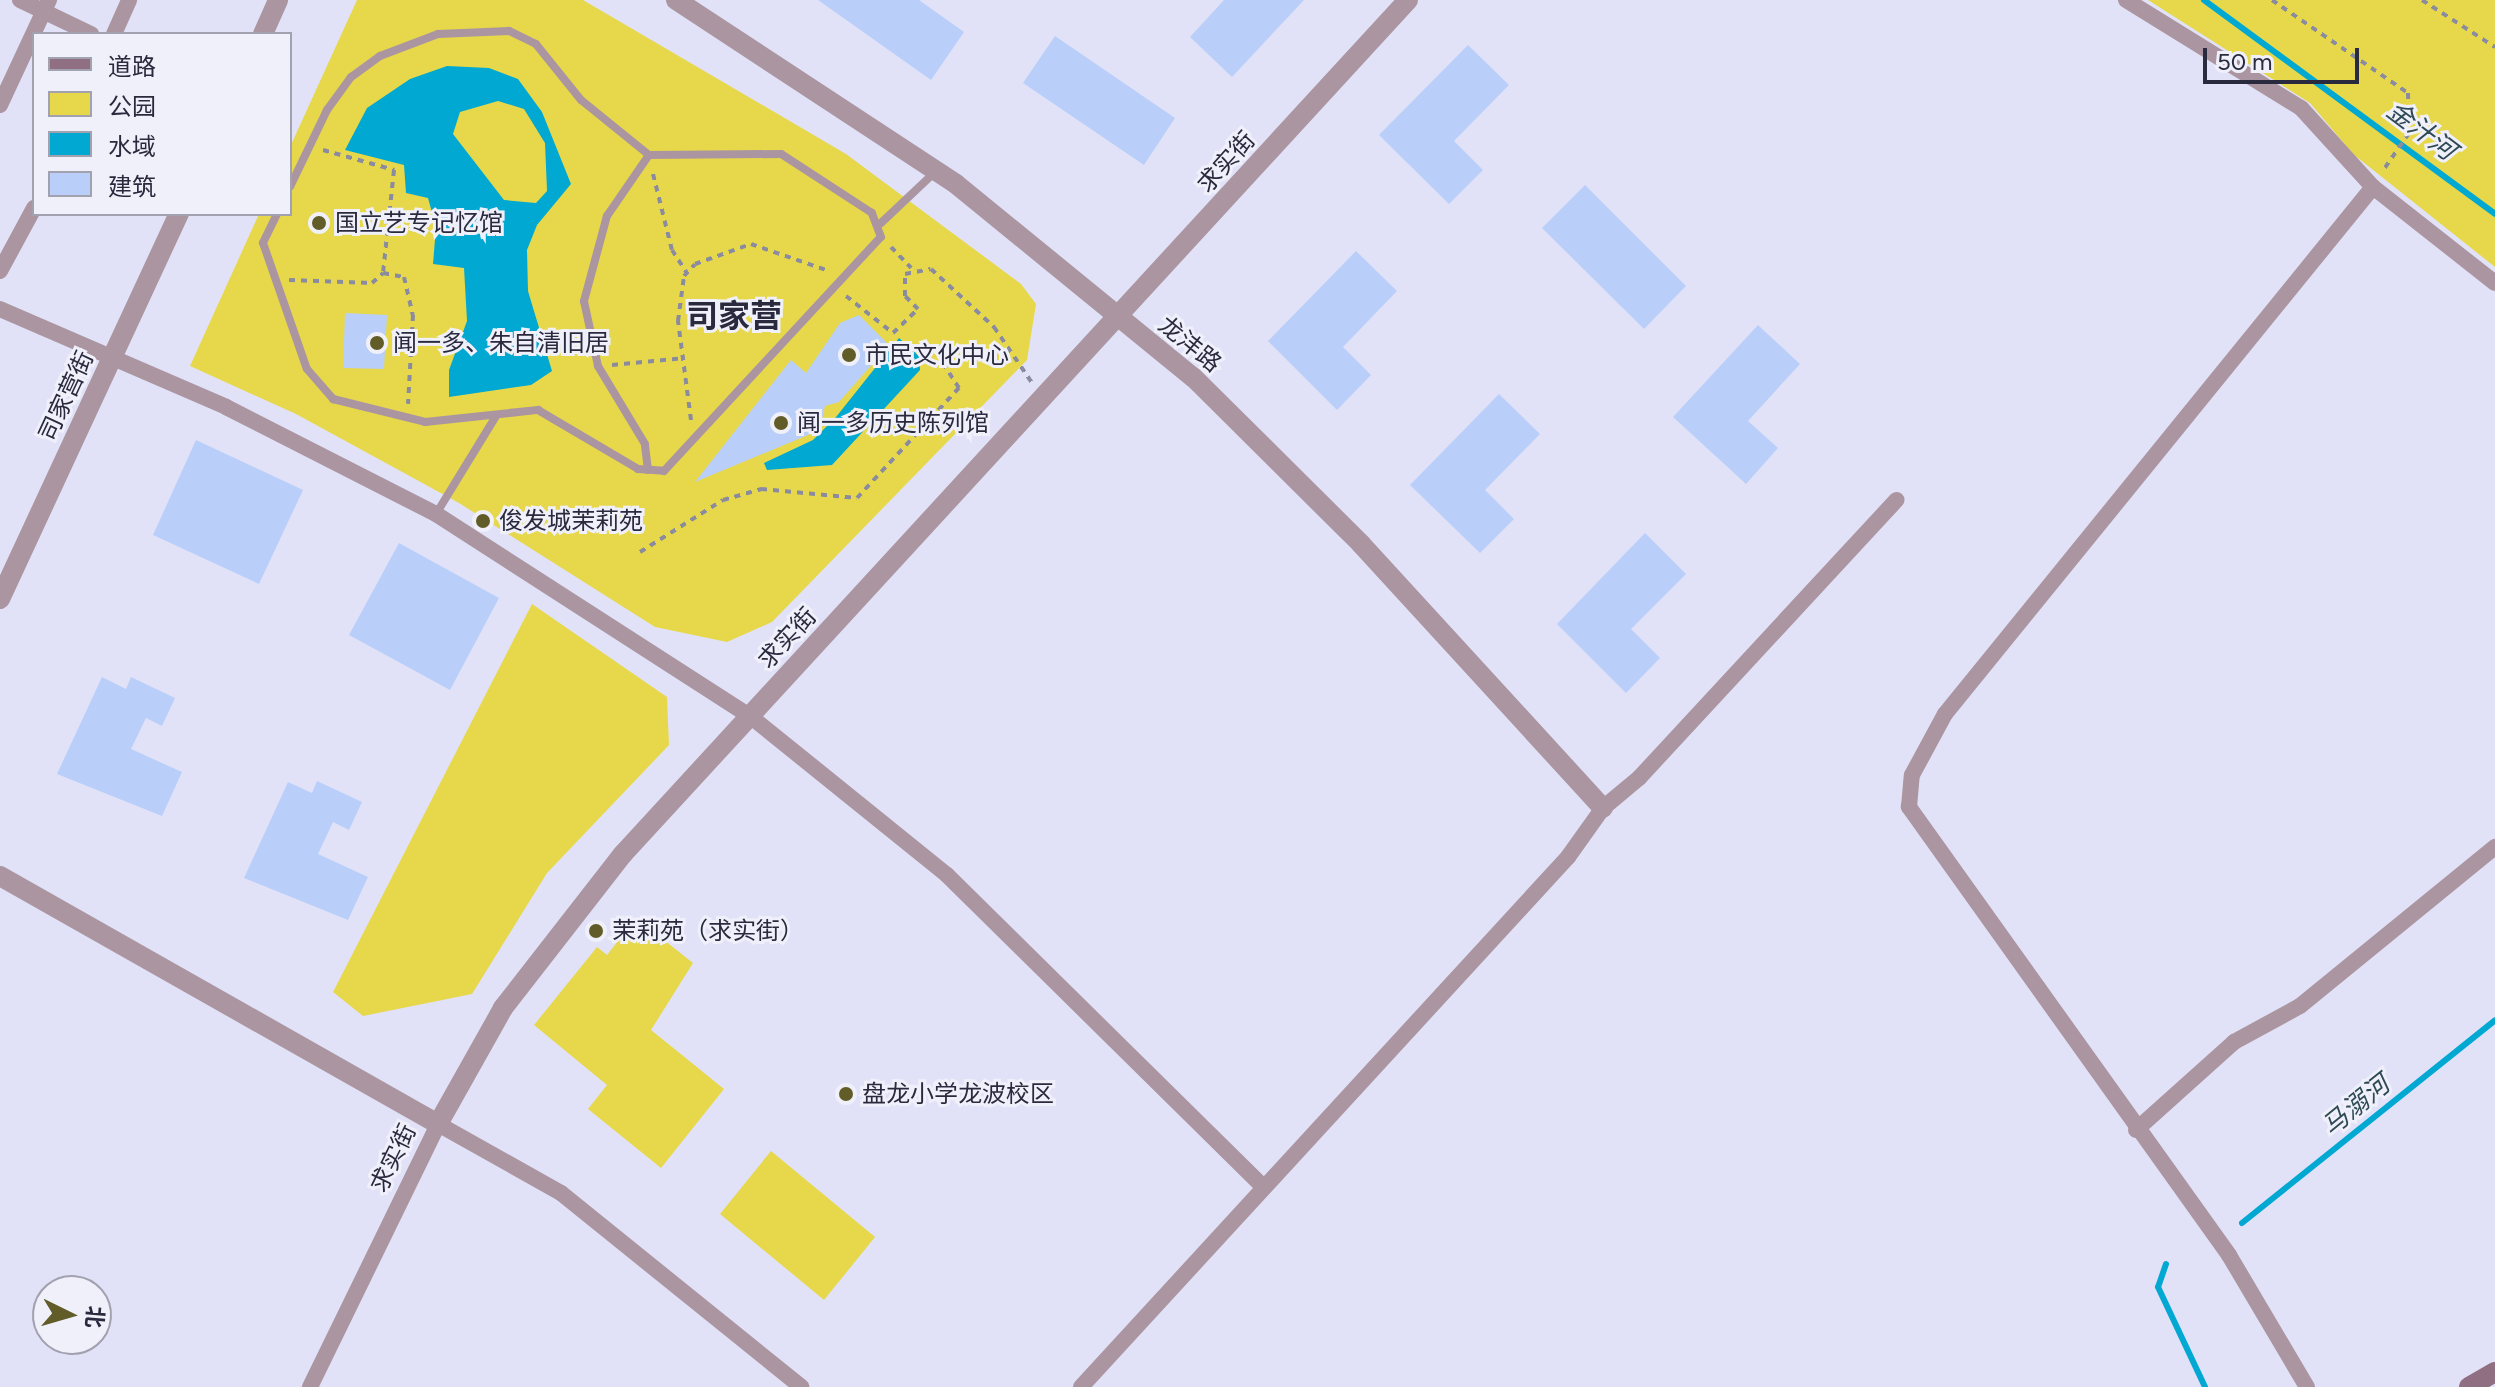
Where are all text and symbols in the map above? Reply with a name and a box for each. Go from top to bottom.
legend [32,32,292,216]
scale bar [2207,32,2363,82]
text: 50 m [2217,47,2273,76]
text: 道路 [108,52,156,81]
text: 公园 [108,92,156,121]
water label: 金汁河 [2380,95,2462,167]
street label: 求实街 [1191,126,1261,198]
text: 水域 [108,132,156,161]
text: 建筑 [108,172,156,201]
place label: 国立艺专记忆馆 [335,209,503,237]
marker: 国立艺专记忆馆 [310,214,328,232]
district label: 司家营 [686,297,782,335]
street label: 龙沣路 [1153,310,1227,378]
place label: 闻一多、朱自清旧居 [393,329,609,357]
marker: 闻一多、朱自清旧居 [368,334,386,352]
place label: 市民文化中心 [865,341,1009,369]
street label: 司家营街 [33,346,99,446]
marker: 市民文化中心 [840,346,858,364]
place label: 闻一多历史陈列馆 [797,409,989,437]
marker: 闻一多历史陈列馆 [772,414,790,432]
place label: 俊发城茉莉苑 [499,507,643,535]
marker: 俊发城茉莉苑 [474,512,492,530]
street label: 求实街 [752,602,822,674]
place label: 茉莉苑（求实街） [612,917,804,945]
marker: 茉莉苑（求实街） [587,922,605,940]
water label: 马溺河 [2316,1069,2396,1143]
place label: 盘龙小学龙波校区 [862,1080,1054,1108]
marker: 盘龙小学龙波校区 [837,1085,855,1103]
street label: 求实街 [364,1119,422,1197]
north arrow [32,1275,112,1355]
text: 北 [80,1305,109,1329]

